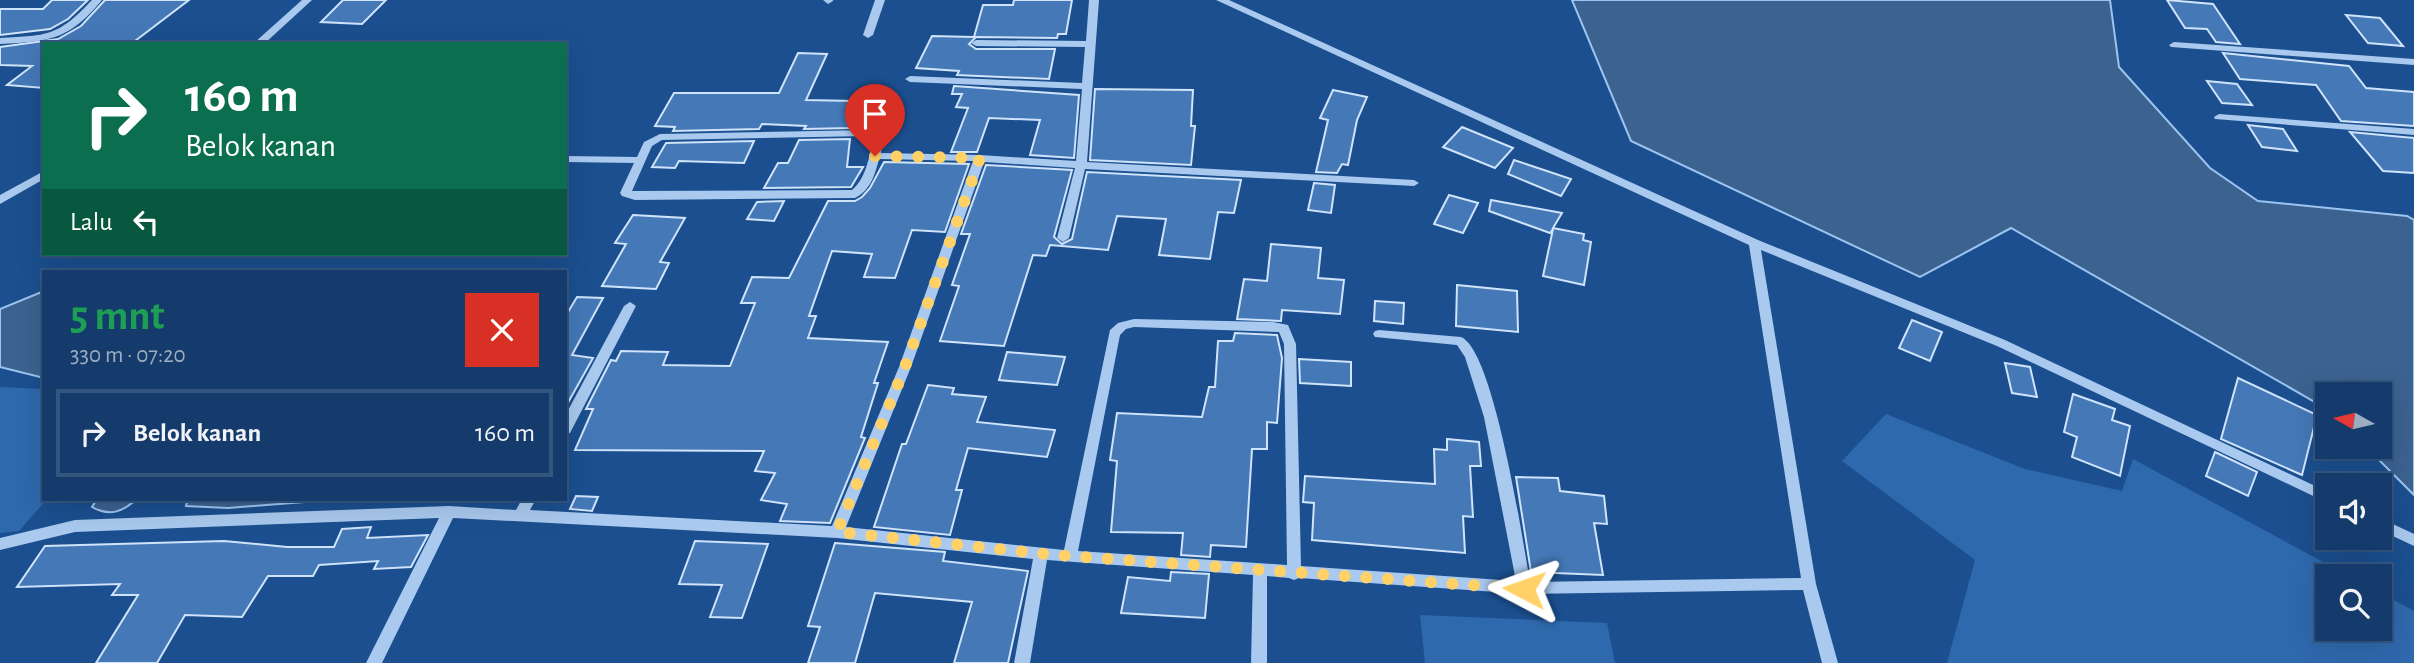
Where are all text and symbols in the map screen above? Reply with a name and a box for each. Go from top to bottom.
icon: right [70,70,161,161]
text: 160 m [185,72,299,121]
pin [845,84,905,156]
icon: arrive [856,95,894,133]
text: Belok kanan [185,130,336,162]
icon: left [127,203,165,241]
text: Lalu [70,209,113,235]
button: close [465,293,539,367]
text: 5 mnt [70,295,165,337]
text: 330 m · 07:20 [70,344,186,367]
north arrow [2315,382,2392,458]
map controls [2315,382,2392,641]
icon: right [74,414,112,452]
text: Belok kanan [133,420,261,446]
text: 160 m [475,420,535,446]
button: sound [2315,473,2392,550]
position arrow [1487,552,1561,626]
button: search [2315,564,2392,641]

